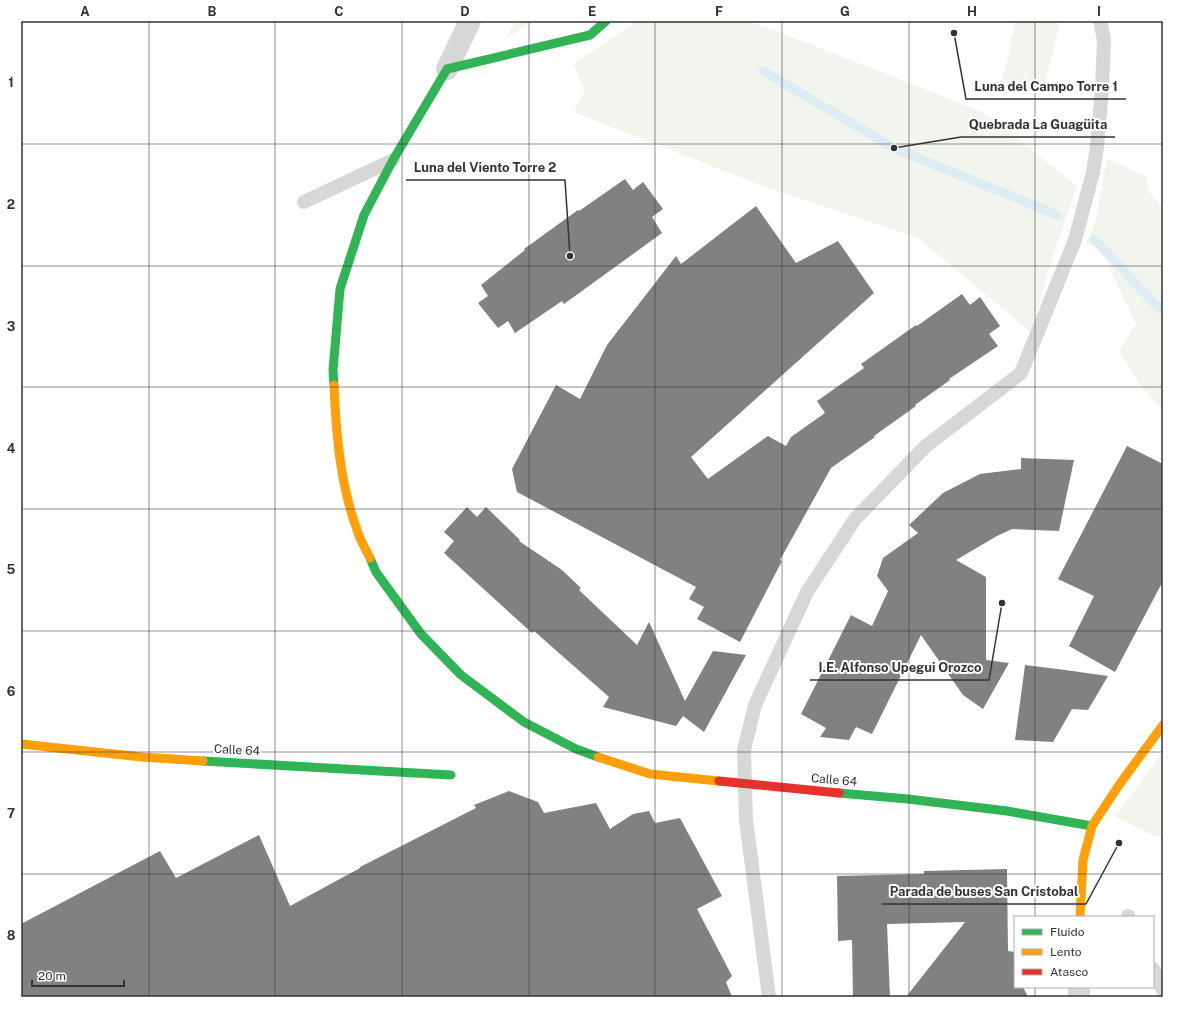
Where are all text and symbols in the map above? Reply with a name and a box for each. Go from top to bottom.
text: A [80,4,90,19]
text: B [208,4,217,19]
text: C [334,4,344,19]
text: D [460,4,470,19]
text: E [588,4,596,19]
text: F [715,4,723,19]
text: G [840,4,850,19]
text: H [967,4,977,19]
text: I [1097,4,1101,19]
callout: Luna del Campo Torre 1 [966,74,1126,99]
text: 1 [8,75,14,90]
text: Luna del Campo Torre 1 [974,79,1118,94]
callout: Quebrada La Guagüita [961,112,1115,137]
text: Quebrada La Guagüita [969,117,1107,132]
callout: Luna del Viento Torre 2 [406,155,565,180]
text: Luna del Viento Torre 2 [414,160,556,175]
text: 2 [7,197,15,212]
text: 3 [7,319,16,334]
text: 4 [7,441,16,456]
text: 5 [7,562,16,577]
callout: I.E. Alfonso Upegui Orozco [810,655,989,680]
text: I.E. Alfonso Upegui Orozco [818,660,982,675]
text: 6 [7,684,16,699]
street label: Calle 64 [214,742,261,758]
street label: Calle 64 [810,771,858,789]
text: 7 [7,806,15,821]
callout: Parada de buses San Cristobal [882,879,1086,904]
text: Parada de buses San Cristobal [890,884,1078,899]
legend [1014,916,1154,988]
text: Fluido [1050,925,1085,939]
text: 8 [7,928,16,943]
text: Lento [1050,945,1082,959]
scale bar [32,962,124,988]
text: Atasco [1050,965,1089,979]
text: 20 m [38,969,66,983]

